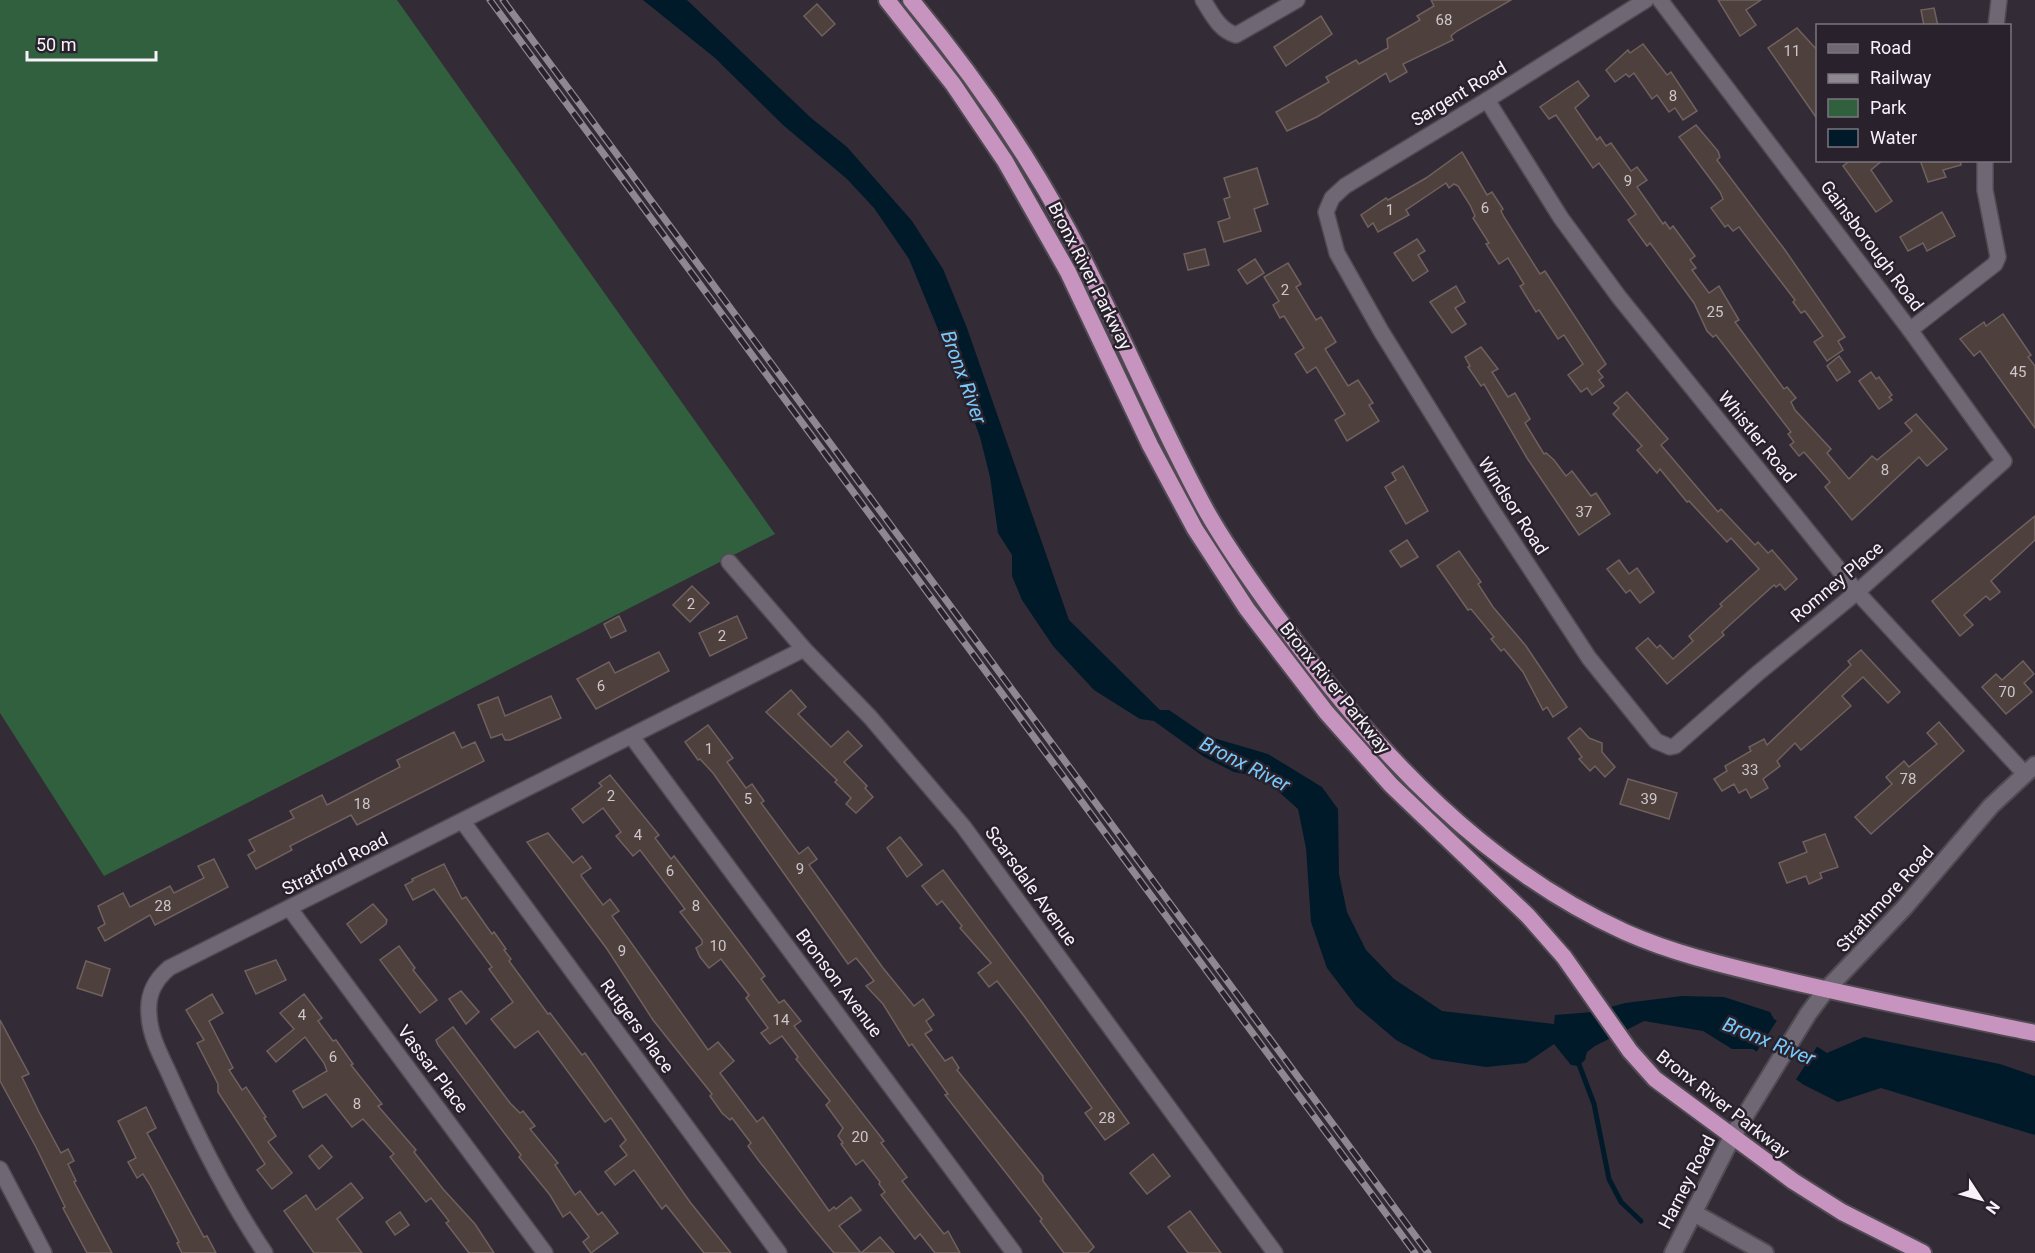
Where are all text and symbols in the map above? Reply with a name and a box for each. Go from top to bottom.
house number: 68 [1436,11,1452,29]
scale bar [27,24,156,62]
legend [1816,24,2011,162]
text: 50 m [36,34,76,55]
text: Road [1870,37,1911,58]
house number: 11 [1784,42,1800,60]
street label: Sargent Road [1407,57,1510,130]
text: Railway [1870,67,1932,88]
house number: 8 [1669,87,1677,105]
text: Park [1870,97,1907,118]
text: Water [1870,127,1917,148]
house number: 9 [1624,172,1632,190]
street label: Gainsborough Road [1816,176,1928,315]
street label: Bronx River Parkway [1044,198,1137,354]
house number: 6 [1481,199,1489,217]
house number: 1 [1386,201,1394,219]
house number: 2 [1281,281,1289,299]
house number: 25 [1707,303,1723,321]
water label: Bronx River [936,327,992,428]
house number: 45 [2010,363,2026,381]
street label: Whistler Road [1714,387,1801,487]
street label: Windsor Road [1474,453,1553,558]
house number: 8 [1881,461,1889,479]
house number: 37 [1576,503,1592,521]
street label: Romney Place [1786,537,1887,626]
house number: 2 [687,595,695,613]
street label: Bronx River Parkway [1276,618,1395,758]
house number: 2 [718,627,726,645]
house number: 6 [597,677,605,695]
house number: 70 [1999,683,2015,701]
water label: Bronx River [1196,731,1295,797]
house number: 1 [705,740,713,758]
house number: 33 [1742,761,1758,779]
house number: 78 [1900,770,1916,788]
house number: 2 [607,787,615,805]
house number: 5 [744,790,752,808]
house number: 39 [1641,790,1657,808]
house number: 18 [354,795,370,813]
street label: Scarsdale Avenue [981,822,1082,950]
house number: 4 [634,826,643,844]
street label: Stratford Road [278,828,391,899]
street label: Strathmore Road [1832,841,1938,956]
house number: 9 [796,860,804,878]
house number: 6 [666,862,674,880]
house number: 28 [155,897,171,915]
house number: 8 [692,897,700,915]
street label: Bronson Avenue [792,924,887,1041]
house number: 10 [710,937,726,955]
house number: 9 [618,942,626,960]
street label: Rutgers Place [596,975,678,1077]
house number: 4 [298,1006,307,1024]
house number: 14 [773,1011,790,1029]
water label: Bronx River [1719,1012,1820,1071]
street label: Vassar Place [394,1021,473,1117]
street label: Bronx River Parkway [1653,1045,1794,1162]
house number: 6 [329,1048,337,1066]
house number: 8 [353,1095,361,1113]
house number: 28 [1099,1109,1115,1127]
house number: 20 [852,1128,868,1146]
street label: Harney Road [1654,1131,1719,1232]
north arrow [1951,1169,2011,1229]
text: N [1982,1197,2004,1218]

